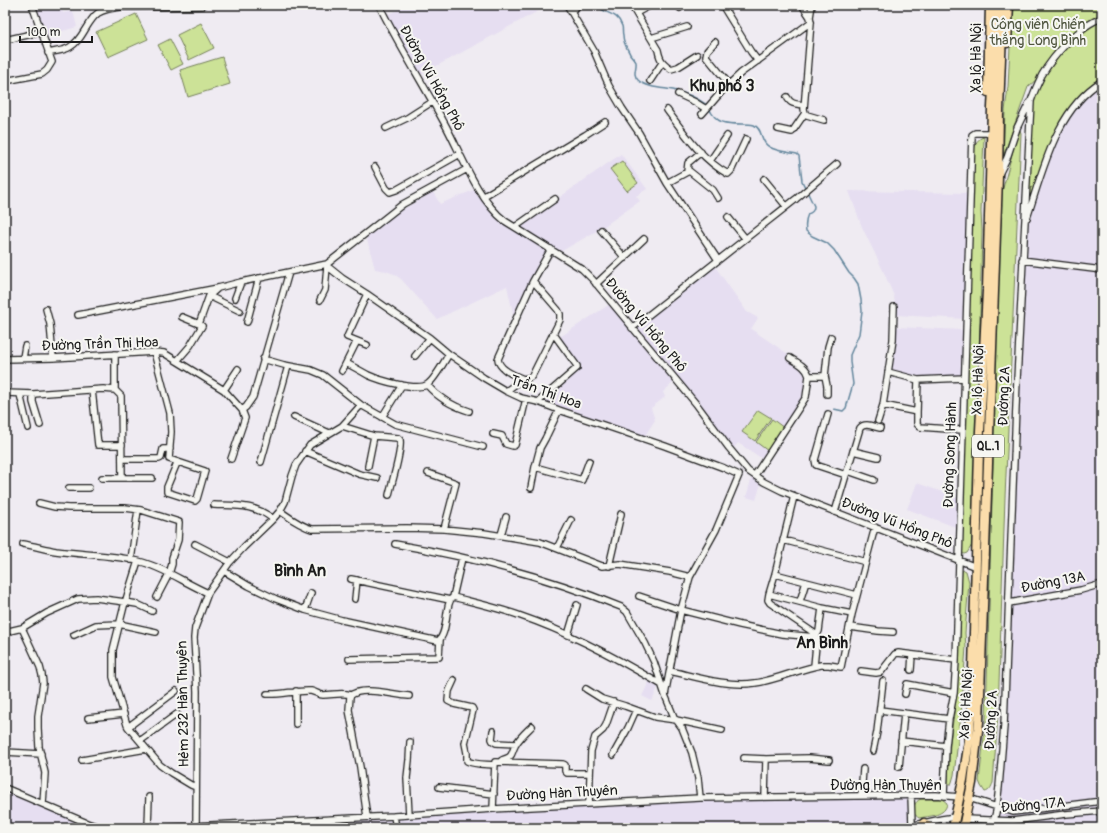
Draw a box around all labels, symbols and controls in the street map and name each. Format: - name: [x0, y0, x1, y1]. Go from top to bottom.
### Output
- park label: Công viên Chiến thắng Long Bình: [989, 16, 1086, 49]
- scale bar: [20, 18, 92, 44]
- street label: Đường Vũ Hồng Phô: [396, 22, 469, 134]
- street label: Xa lộ Hà Nội: [968, 23, 985, 93]
- text: 100 m: [26, 25, 61, 40]
- district label: Khu phố 3: [690, 75, 755, 96]
- street label: Đường Vũ Hồng Phô: [602, 274, 691, 376]
- street label: Đường Trần Thị Hoa: [41, 331, 159, 355]
- street label: Xa lộ Hà Nội: [968, 345, 988, 415]
- street label: Đường 2A: [994, 366, 1014, 426]
- street label: Trần Thị Hoa: [508, 369, 584, 413]
- street label: Đường Song Hành: [940, 402, 960, 508]
- road number: QL.1: [972, 435, 1004, 457]
- street label: Đường Vũ Hồng Phô: [839, 493, 956, 552]
- district label: Bình An: [274, 561, 326, 581]
- street label: Đường 13A: [1019, 567, 1087, 597]
- district label: An Bình: [796, 633, 849, 653]
- street label: Hẻm 232 Hàn Thuyên: [173, 640, 193, 768]
- street label: Xa lộ Hà Nội: [956, 668, 976, 739]
- street label: Đường 2A: [981, 690, 1001, 750]
- street label: Đường Hàn Thuyên: [830, 777, 942, 794]
- street label: Đường Hàn Thuyên: [506, 782, 618, 804]
- street label: Đường 17A: [1000, 794, 1066, 816]

